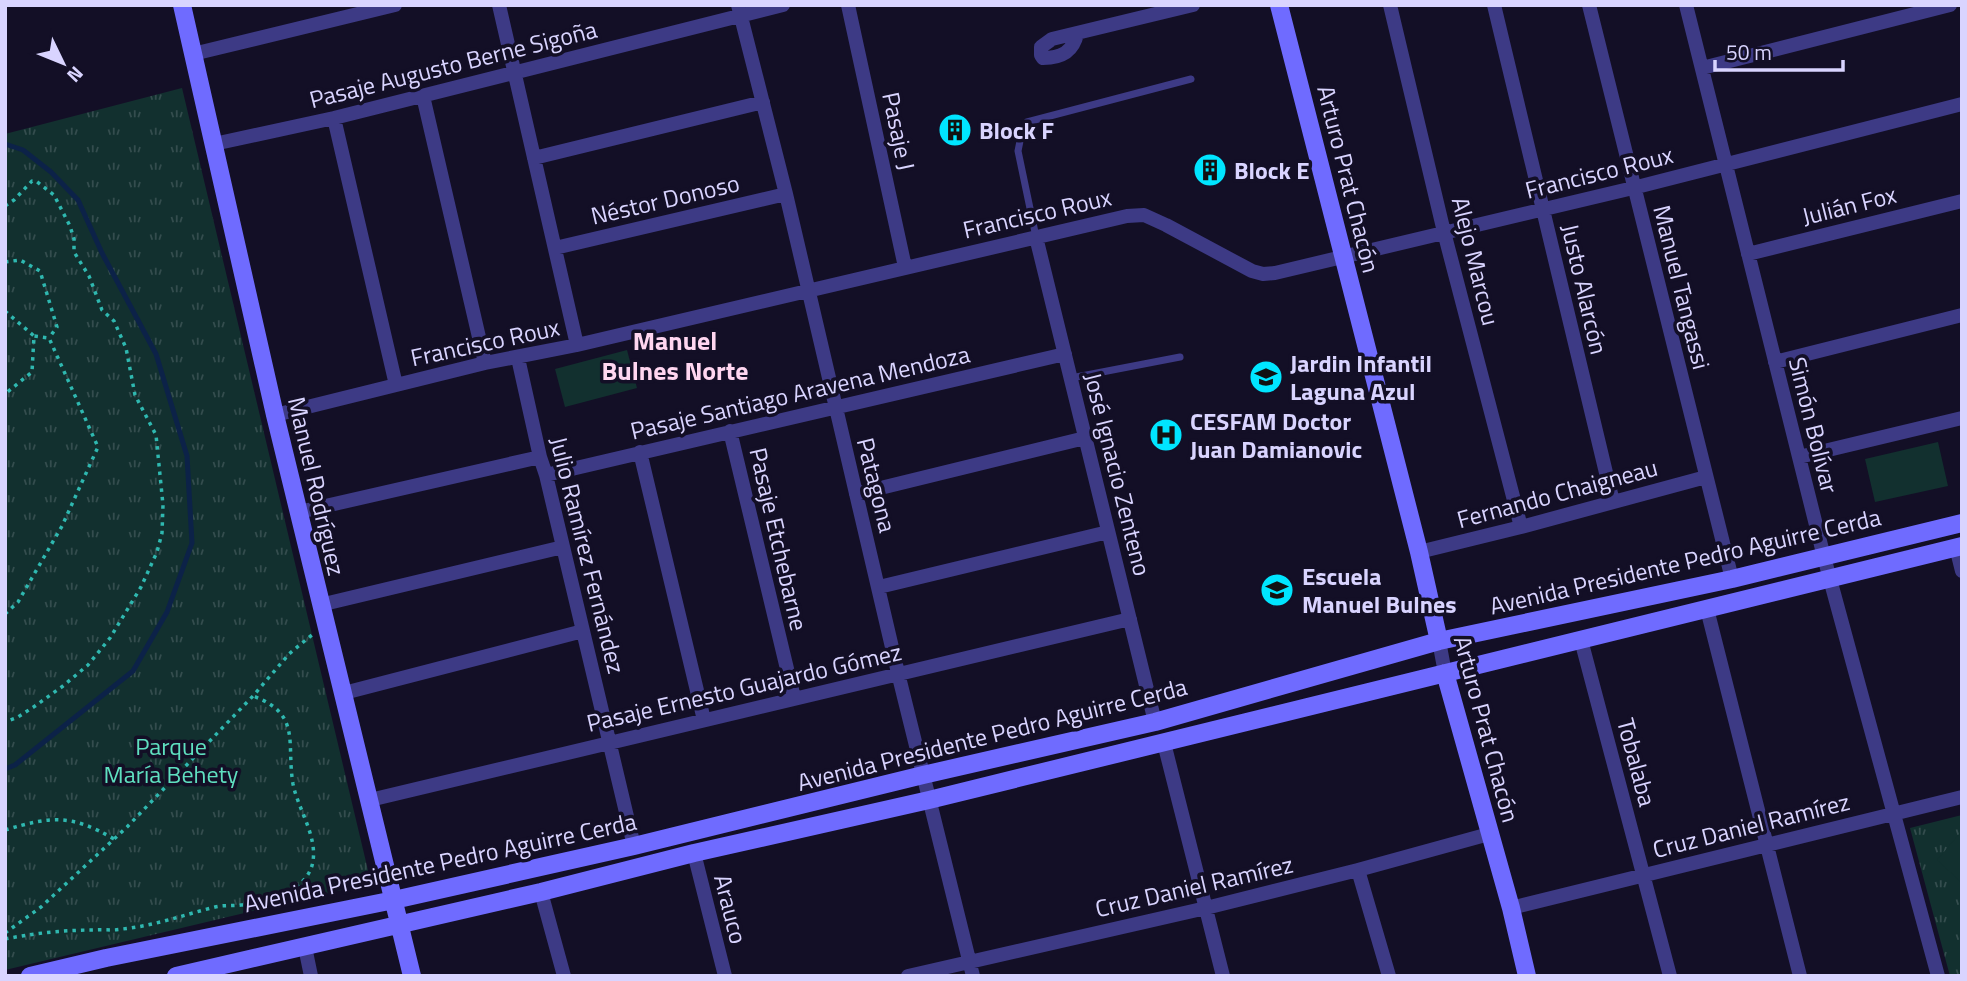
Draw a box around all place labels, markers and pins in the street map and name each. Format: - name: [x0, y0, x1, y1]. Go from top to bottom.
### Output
- building icon: Block F: [936, 111, 974, 149]
- place label: Block F: [979, 112, 1054, 148]
- building icon: Block E: [1191, 151, 1229, 189]
- place label: Block E: [1234, 152, 1310, 188]
- place label: Jardin Infantil Laguna Azul: [1290, 345, 1432, 409]
- school or university icon: Jardin Infantil Laguna Azul: [1247, 358, 1285, 396]
- place label: CESFAM Doctor Juan Damianovic: [1190, 403, 1362, 467]
- hospital icon: CESFAM Doctor Juan Damianovic: [1147, 416, 1185, 454]
- place label: Escuela Manuel Bulnes: [1302, 558, 1457, 622]
- school or university icon: Escuela Manuel Bulnes: [1258, 571, 1296, 609]

